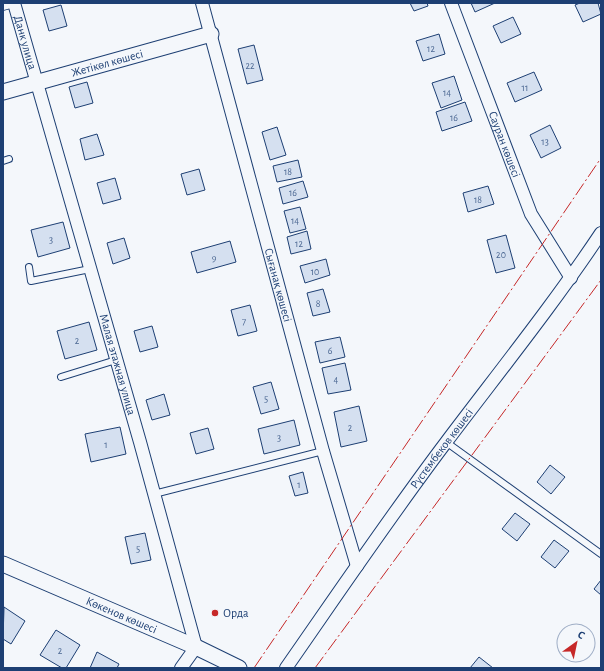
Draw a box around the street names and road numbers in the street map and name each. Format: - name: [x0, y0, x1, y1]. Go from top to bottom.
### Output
- street label: Данк улица: [12, 14, 39, 71]
- street label: Жетікөл көшесі: [70, 47, 144, 79]
- street label: Сауран көшесі: [487, 109, 523, 179]
- street label: Сығанақ көшесі: [262, 247, 294, 323]
- street label: Малая этажная улица: [98, 313, 138, 417]
- street label: Рүстембеков көшесі: [408, 406, 475, 491]
- street label: Көкенов көшесі: [84, 594, 159, 635]

